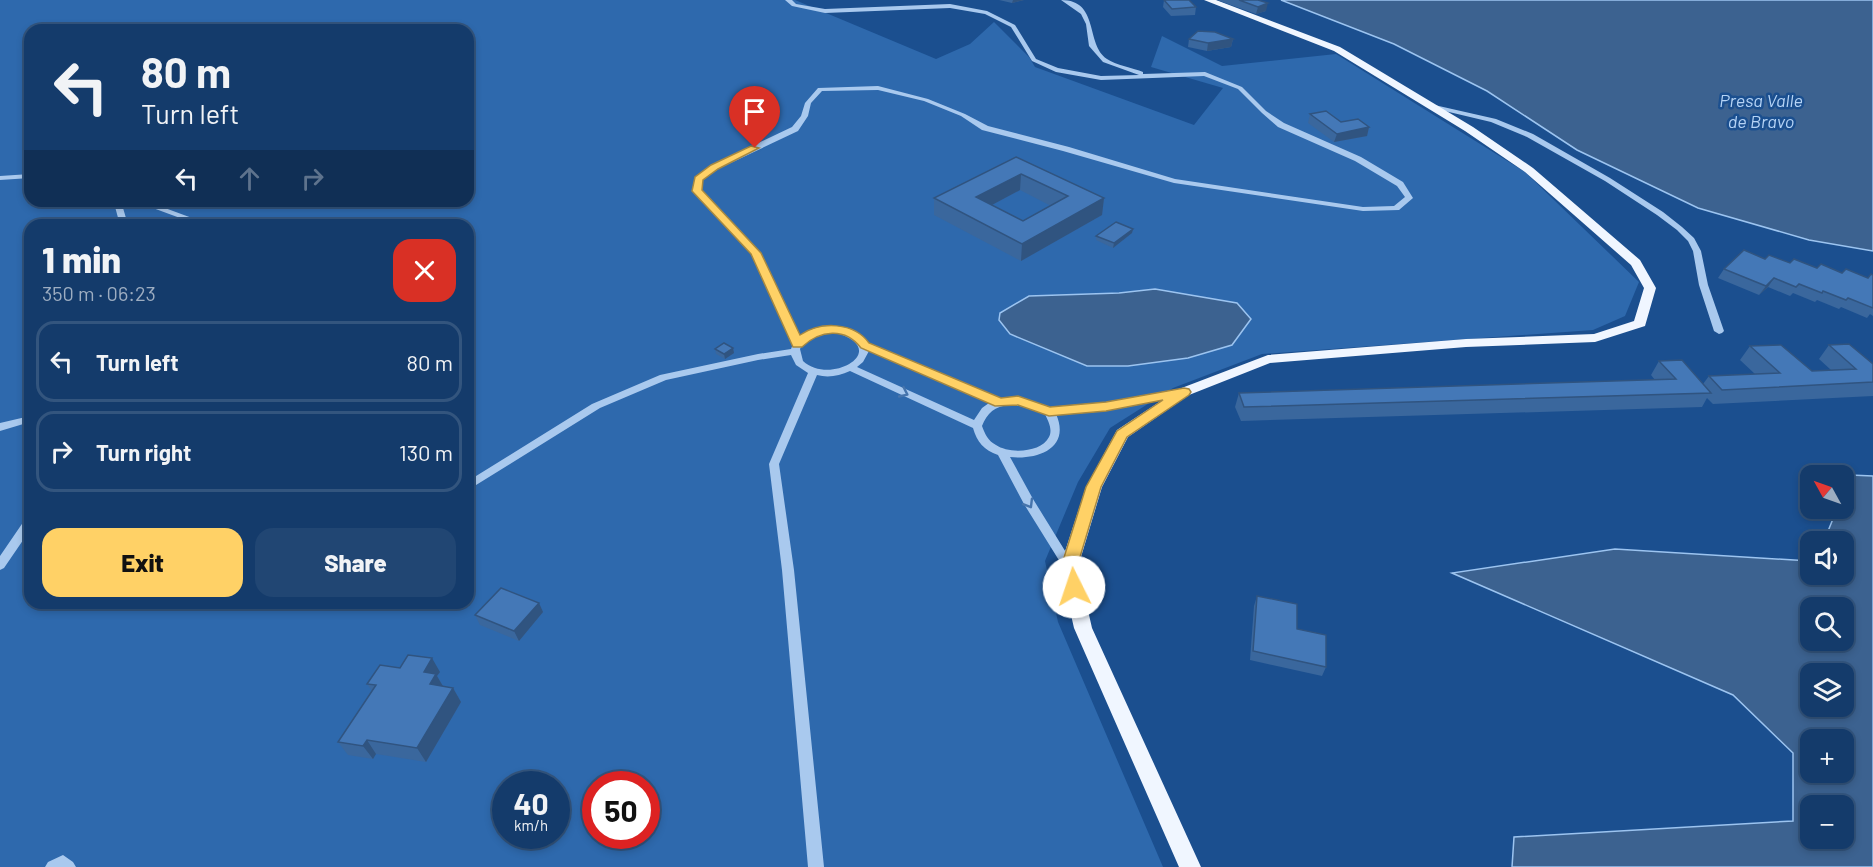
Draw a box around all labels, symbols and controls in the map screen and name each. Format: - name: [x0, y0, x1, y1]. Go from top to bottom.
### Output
- text: 80 m: [141, 46, 231, 96]
- icon: left: [42, 48, 120, 126]
- pin: [729, 86, 780, 148]
- water label: Presa Valle de Bravo: [1719, 89, 1803, 132]
- icon: arrive: [738, 95, 771, 128]
- text: Turn left: [141, 97, 239, 129]
- icon: left: [170, 162, 203, 195]
- icon: ahead: [233, 162, 266, 195]
- icon: right: [296, 162, 329, 195]
- text: 1 min: [42, 237, 121, 280]
- button: close: [393, 239, 456, 302]
- text: 350 m · 06:23: [42, 281, 156, 305]
- icon: left: [45, 345, 78, 378]
- text: Turn left: [96, 349, 179, 375]
- text: 80 m: [407, 349, 453, 375]
- one-way arrow: [898, 385, 909, 397]
- icon: right: [45, 435, 78, 468]
- text: Turn right: [96, 439, 191, 465]
- text: 130 m: [399, 439, 453, 465]
- north arrow: [1800, 465, 1854, 519]
- map controls: [1800, 465, 1854, 849]
- one-way arrow: [1022, 498, 1034, 508]
- button: Exit: [42, 528, 243, 597]
- button: Share: [255, 528, 456, 597]
- button: sound: [1800, 531, 1854, 585]
- position arrow: [1042, 555, 1106, 619]
- button: search: [1800, 597, 1854, 651]
- button: layers: [1800, 663, 1854, 717]
- button: +: [1800, 729, 1854, 783]
- speed limit sign: 50: [582, 771, 660, 849]
- text: 40: [513, 785, 549, 821]
- button: −: [1800, 795, 1854, 849]
- text: km/h: [514, 816, 548, 834]

